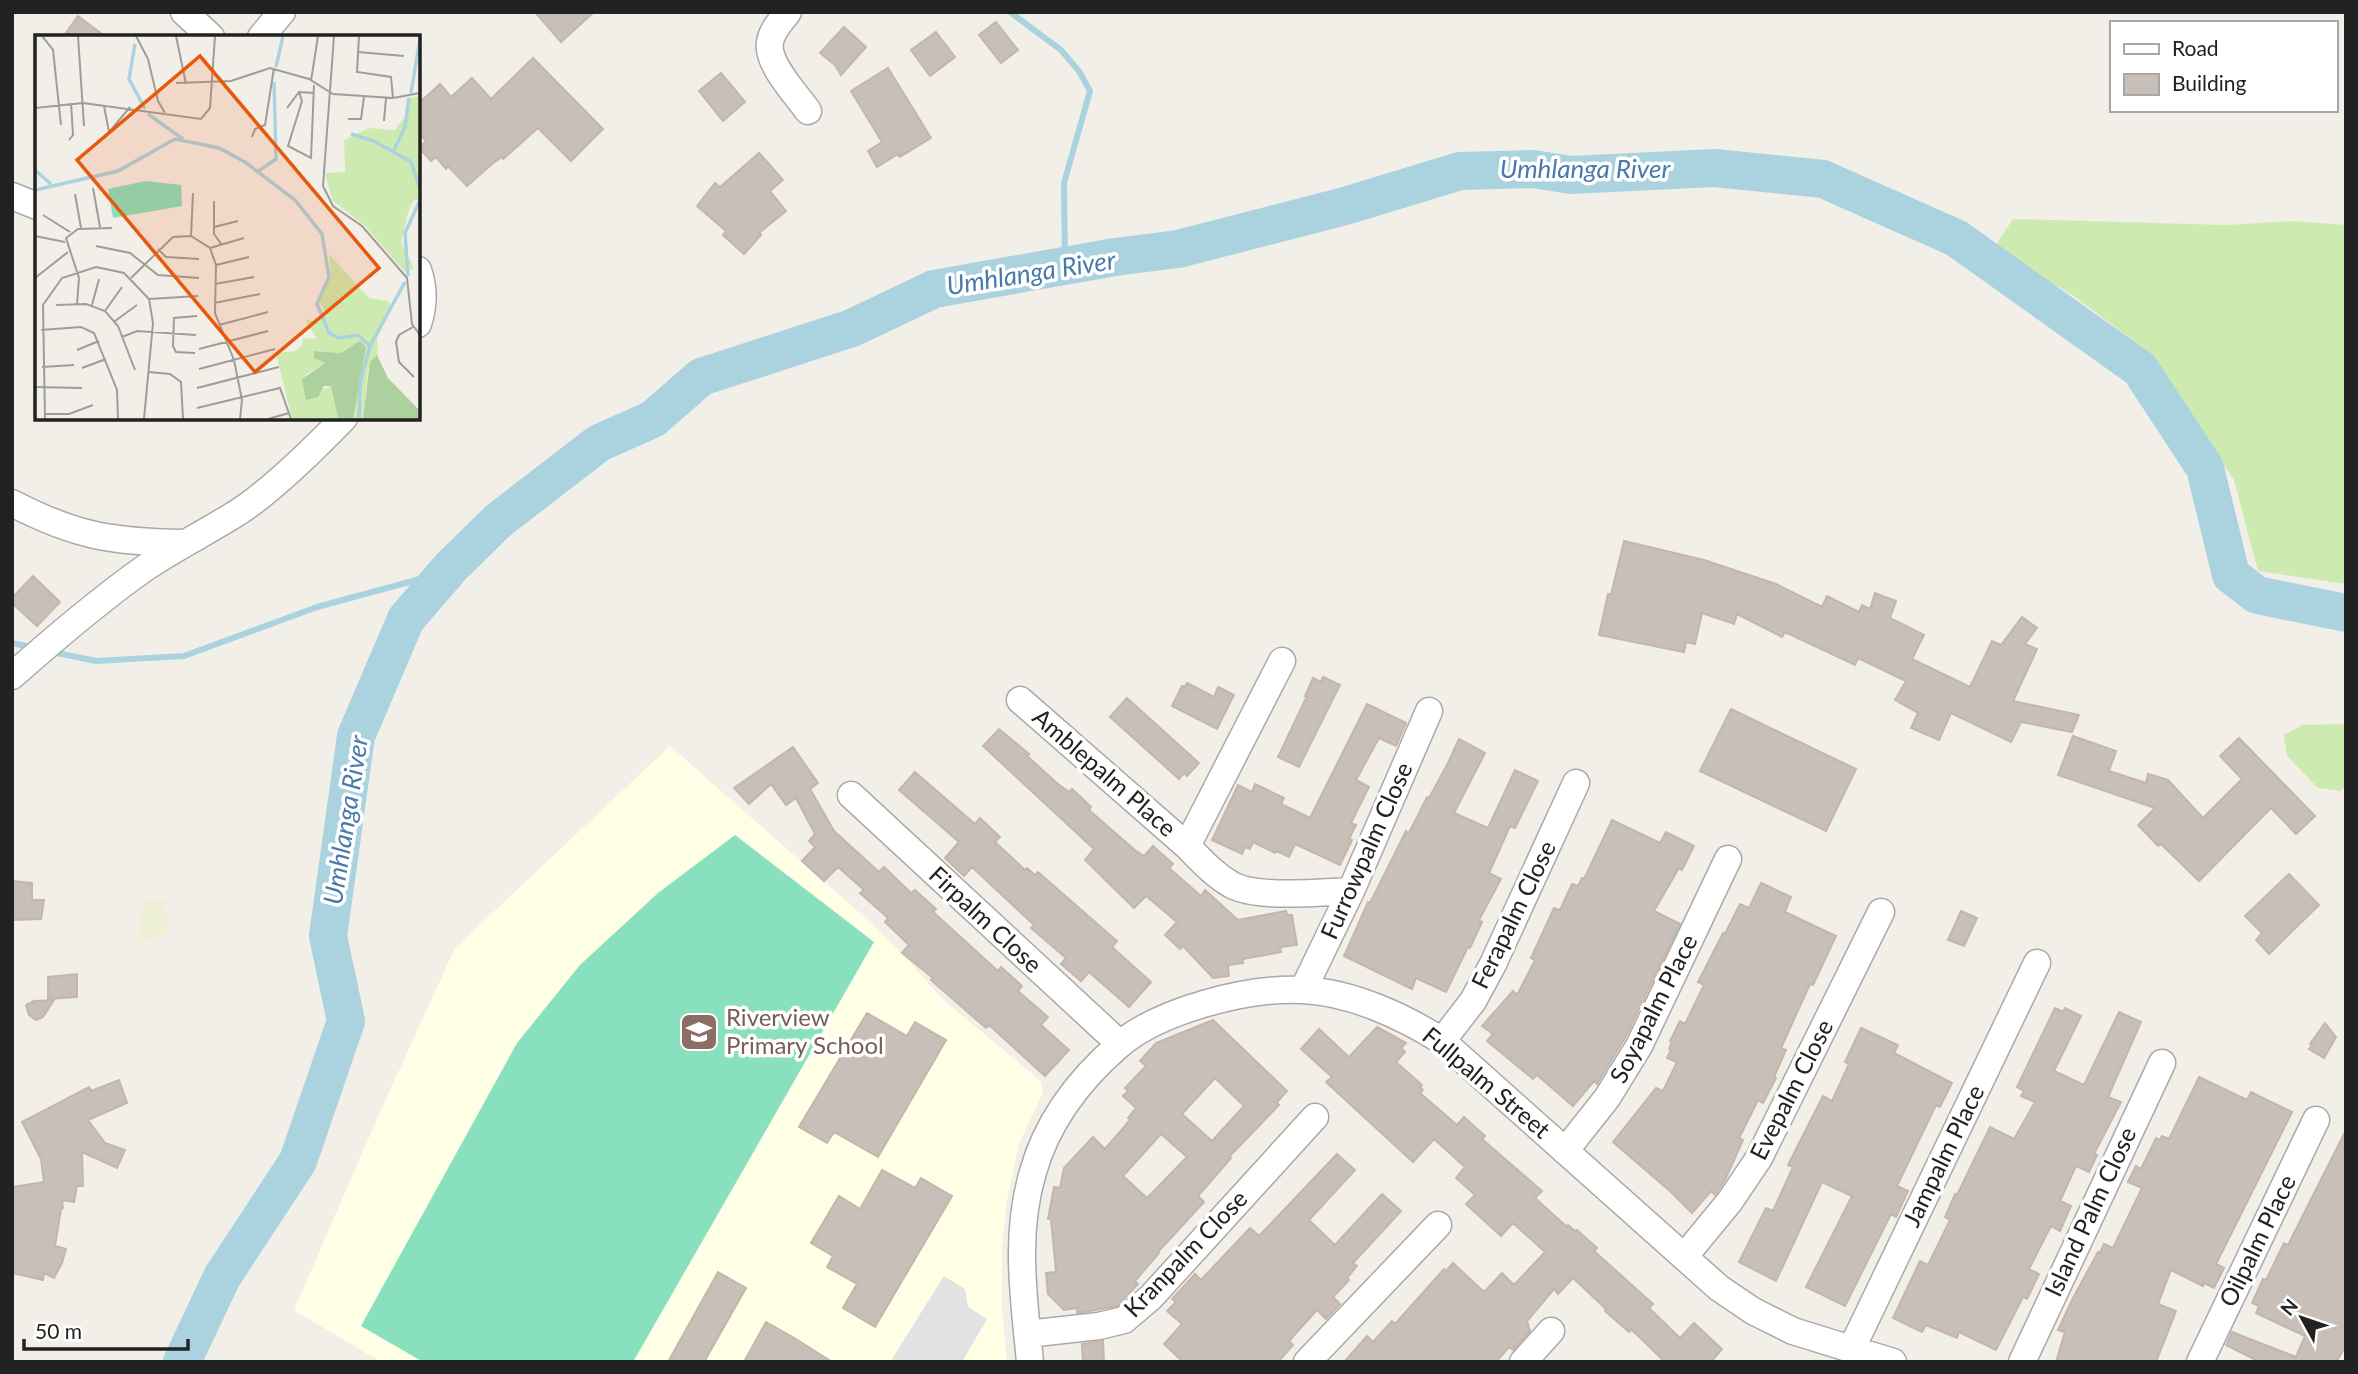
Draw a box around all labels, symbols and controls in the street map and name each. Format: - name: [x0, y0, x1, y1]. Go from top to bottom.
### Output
- legend: [2110, 21, 2337, 112]
- inset map: [35, 35, 420, 420]
- text: Road: [2172, 35, 2219, 60]
- text: Building: [2172, 70, 2247, 95]
- water label: Umhlanga River: [1500, 152, 1671, 184]
- water label: Umhlanga River: [944, 243, 1119, 301]
- street label: Amblepalm Place: [1027, 702, 1183, 842]
- water label: Umhlanga River: [316, 732, 374, 907]
- street label: Furrowpalm Close: [1314, 757, 1418, 943]
- street label: Ferapalm Close: [1464, 836, 1561, 993]
- street label: Firpalm Close: [924, 859, 1048, 978]
- street label: Soyapalm Place: [1603, 929, 1703, 1088]
- place label: Riverview Primary School: [726, 1002, 884, 1059]
- school or university icon: Riverview Primary School: [678, 1011, 720, 1053]
- street label: Evepalm Close: [1743, 1014, 1838, 1164]
- street label: Fullpalm Street: [1417, 1020, 1557, 1144]
- street label: Jampalm Place: [1896, 1080, 1989, 1231]
- street label: Island Palm Close: [2038, 1122, 2141, 1301]
- street label: Oilpalm Place: [2212, 1170, 2301, 1311]
- street label: Kranpalm Close: [1117, 1184, 1253, 1322]
- north arrow: [2267, 1283, 2337, 1353]
- text: N: [2275, 1294, 2302, 1320]
- scale bar: [24, 1308, 189, 1352]
- text: 50 m: [35, 1318, 82, 1343]

